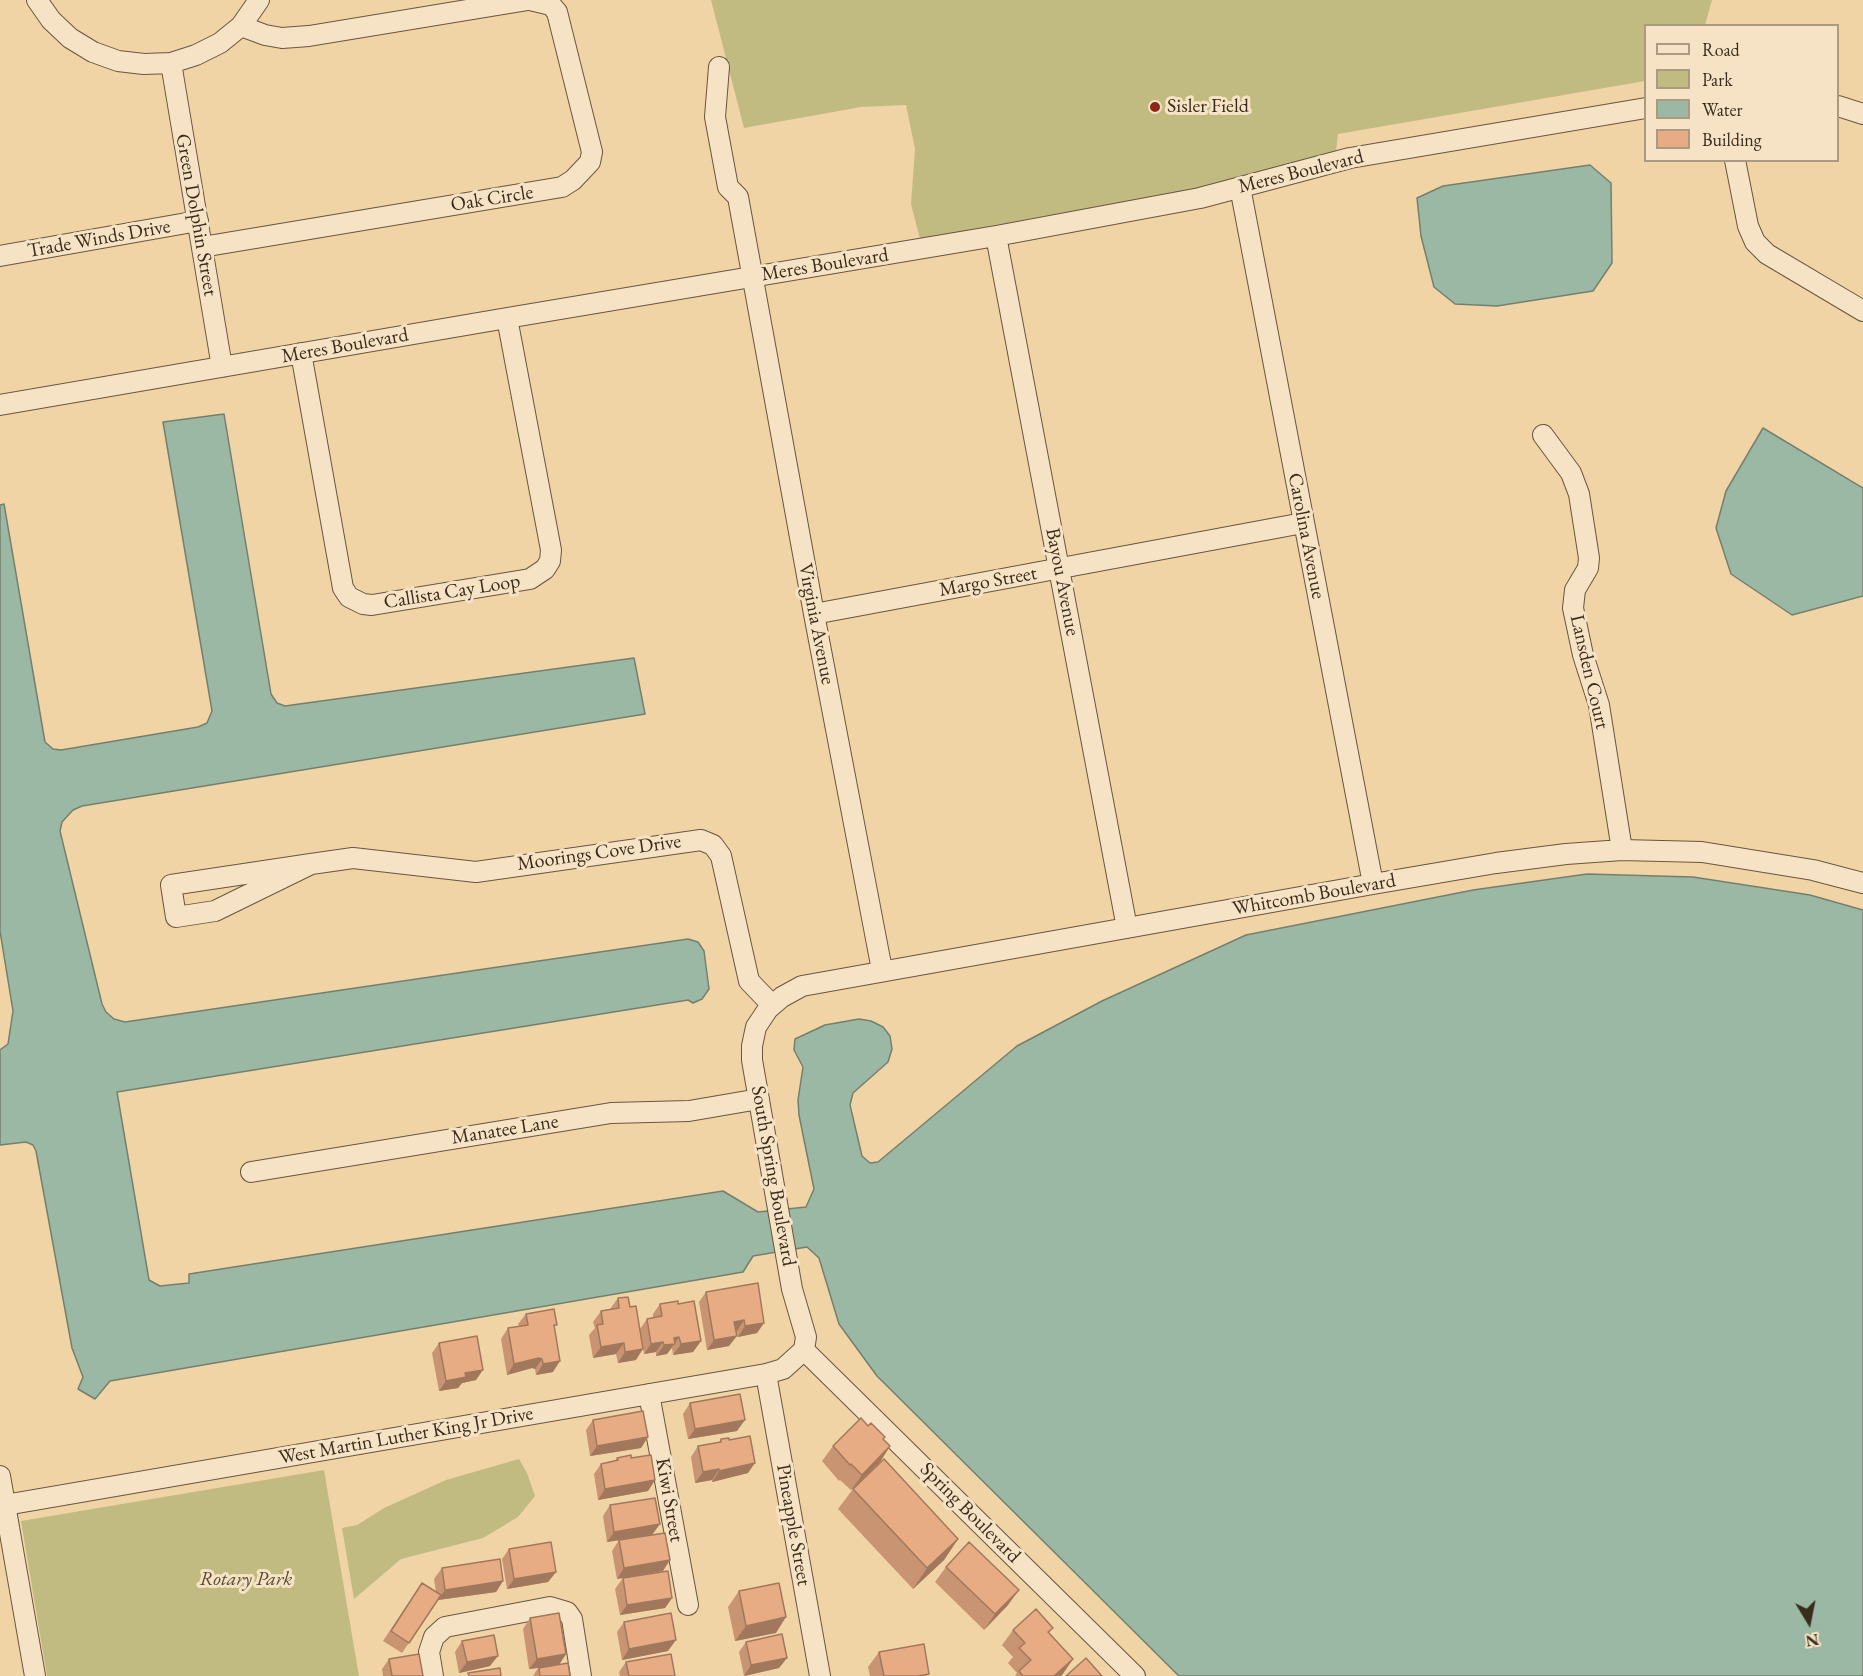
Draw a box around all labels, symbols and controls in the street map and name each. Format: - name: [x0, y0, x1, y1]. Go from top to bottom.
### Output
- legend: [1644, 24, 1839, 162]
- text: Road: [1702, 38, 1740, 61]
- text: Park: [1702, 68, 1733, 91]
- place label: Sisler Field: [1167, 95, 1249, 119]
- text: Water: [1702, 98, 1743, 121]
- marker: Sisler Field: [1148, 100, 1162, 114]
- text: Building: [1702, 128, 1762, 151]
- street label: Green Dolphin Street: [170, 132, 222, 298]
- street label: Meres Boulevard: [1236, 145, 1366, 199]
- street label: Oak Circle: [449, 181, 535, 217]
- street label: Trade Winds Drive: [26, 215, 172, 263]
- street label: Meres Boulevard: [760, 243, 890, 287]
- street label: Meres Boulevard: [280, 323, 410, 369]
- street label: Carolina Avenue: [1282, 471, 1330, 601]
- street label: Bayou Avenue: [1040, 526, 1084, 638]
- street label: Virginia Avenue: [792, 561, 840, 687]
- street label: Margo Street: [937, 562, 1039, 602]
- street label: Callista Cay Loop: [382, 569, 522, 615]
- street label: Lansden Court: [1564, 612, 1614, 732]
- street label: Moorings Cove Drive: [515, 830, 683, 876]
- street label: Whitcomb Boulevard: [1231, 869, 1397, 921]
- street label: South Spring Boulevard: [745, 1084, 801, 1268]
- street label: Manatee Lane: [450, 1110, 560, 1150]
- street label: West Martin Luther King Jr Drive: [277, 1402, 535, 1470]
- street label: Kiwi Street: [650, 1456, 688, 1544]
- street label: Spring Boulevard: [915, 1458, 1025, 1568]
- street label: Pineapple Street: [770, 1462, 816, 1588]
- park label: Rotary Park: [200, 1568, 292, 1592]
- north arrow: [1779, 1592, 1839, 1652]
- text: N: [1804, 1629, 1820, 1652]

